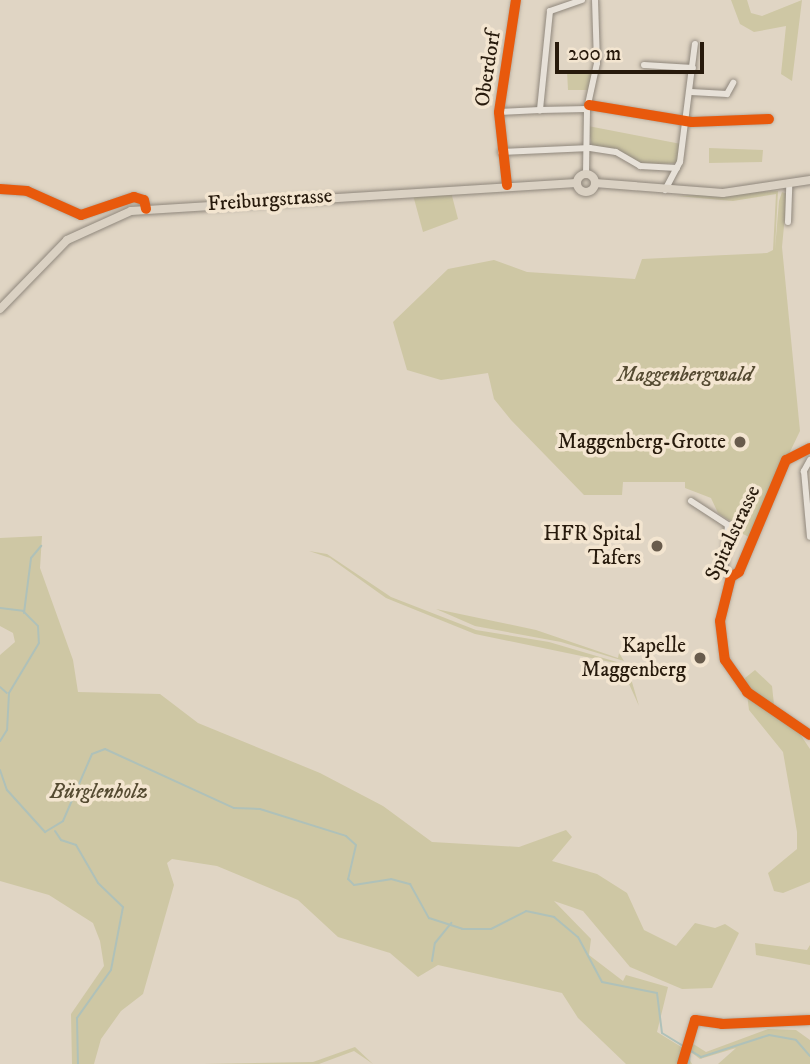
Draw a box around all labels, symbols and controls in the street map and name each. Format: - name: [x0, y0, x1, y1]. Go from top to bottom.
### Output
- scale bar: [558, 28, 707, 72]
- street label: Oberdorf: [470, 29, 506, 109]
- text: 200 m: [568, 41, 621, 67]
- street label: Freiburgstrasse: [207, 183, 333, 217]
- park label: Maggenbergwald: [617, 362, 753, 388]
- place label: Maggenberg-Grotte: [558, 429, 726, 455]
- marker: Maggenberg-Grotte: [732, 434, 748, 450]
- street label: Spitalstrasse: [700, 481, 766, 585]
- place label: HFR Spital Tafers: [543, 521, 641, 571]
- marker: HFR Spital Tafers: [647, 536, 667, 556]
- place label: Kapelle Maggenberg: [581, 633, 686, 683]
- marker: Kapelle Maggenberg: [692, 650, 708, 666]
- park label: Bürglenholz: [50, 779, 148, 805]

